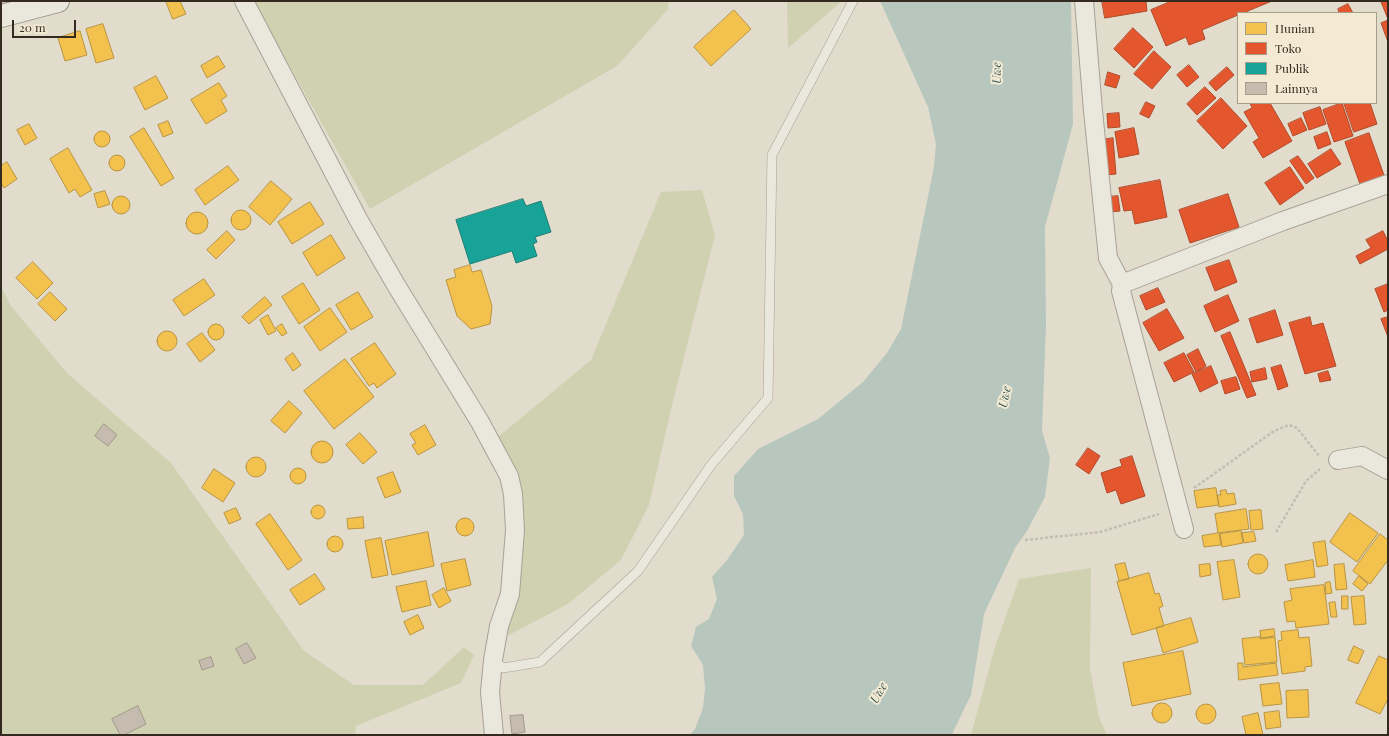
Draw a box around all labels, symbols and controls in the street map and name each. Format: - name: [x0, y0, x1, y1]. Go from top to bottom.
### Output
- scale bar: [14, 12, 78, 38]
- legend: [1237, 12, 1377, 104]
- text: 20 m: [19, 19, 46, 35]
- text: Hunian: [1275, 20, 1315, 36]
- text: Toko: [1275, 40, 1301, 56]
- text: Publik: [1275, 60, 1309, 76]
- water label: Uwe: [990, 62, 1004, 84]
- text: Lainnya: [1275, 80, 1318, 96]
- water label: Uwe: [996, 385, 1014, 409]
- water label: Uwe: [867, 680, 891, 706]

